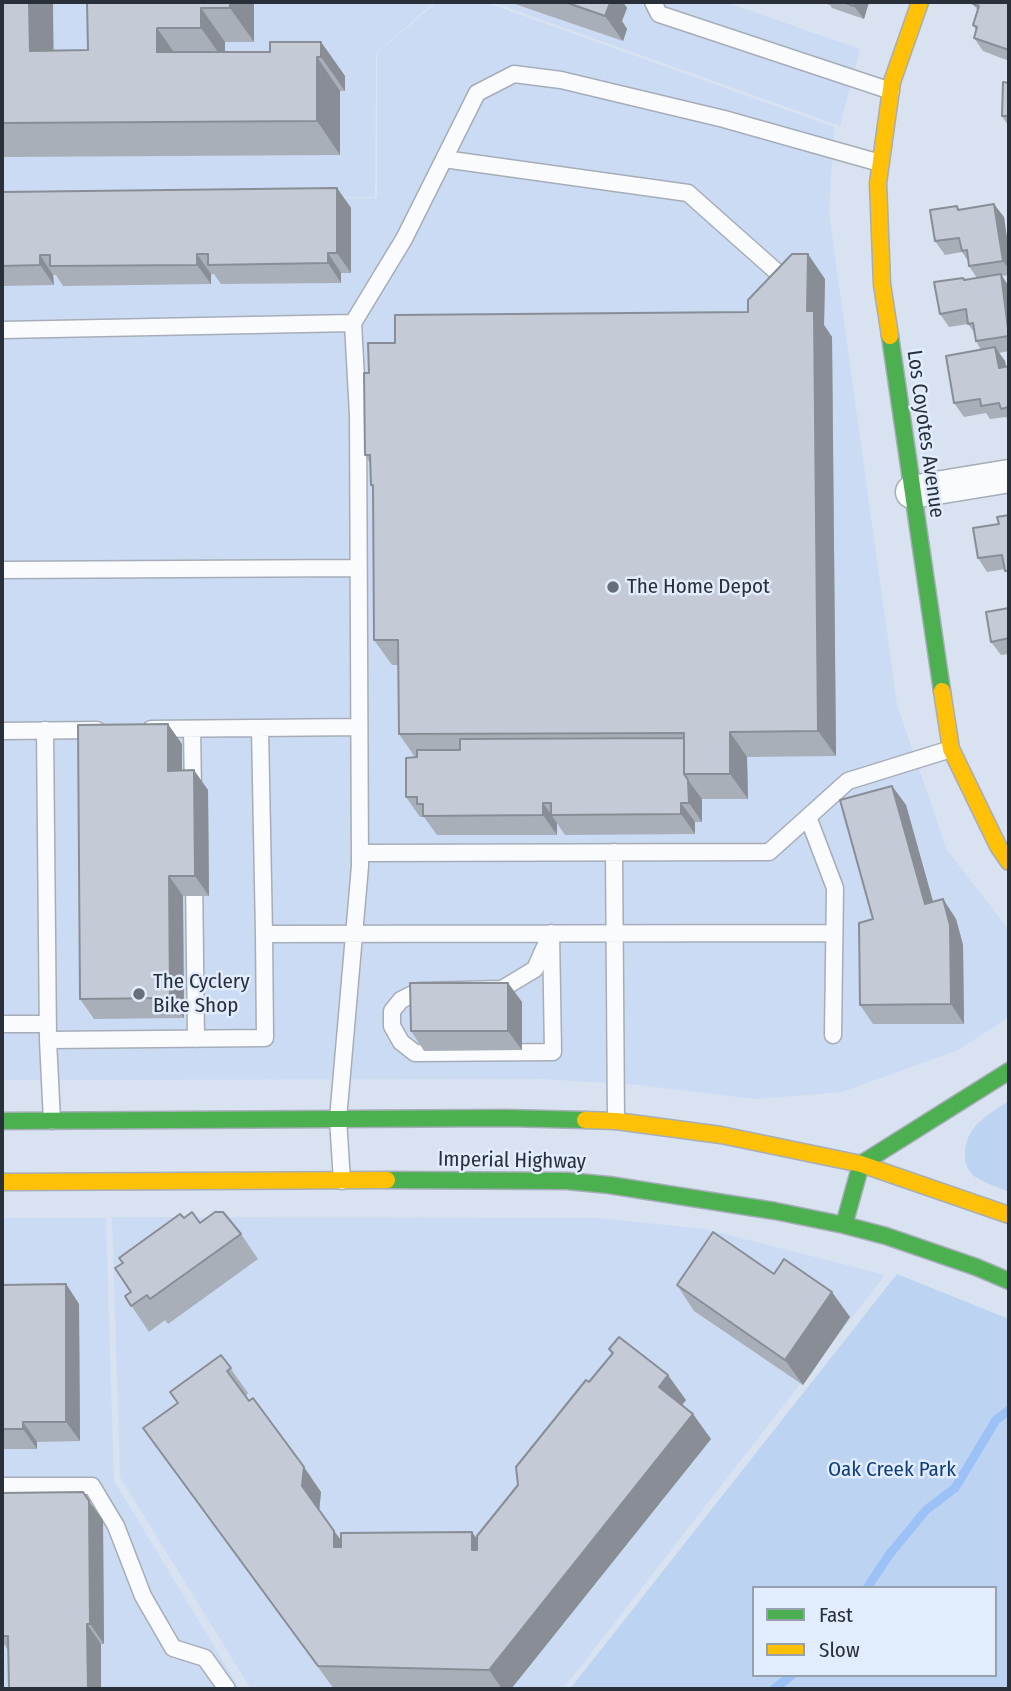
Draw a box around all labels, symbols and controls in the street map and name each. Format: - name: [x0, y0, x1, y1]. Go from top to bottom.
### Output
- street label: Los Coyotes Avenue: [901, 348, 949, 520]
- place label: The Home Depot: [627, 574, 770, 600]
- marker: The Home Depot: [605, 579, 621, 595]
- place label: The Cyclery Bike Shop: [153, 969, 249, 1019]
- marker: The Cyclery Bike Shop: [131, 986, 147, 1002]
- street label: Imperial Highway: [438, 1147, 586, 1175]
- park label: Oak Creek Park: [828, 1457, 956, 1483]
- legend: [752, 1586, 997, 1677]
- text: Fast: [819, 1602, 853, 1628]
- text: Slow: [819, 1637, 860, 1663]

